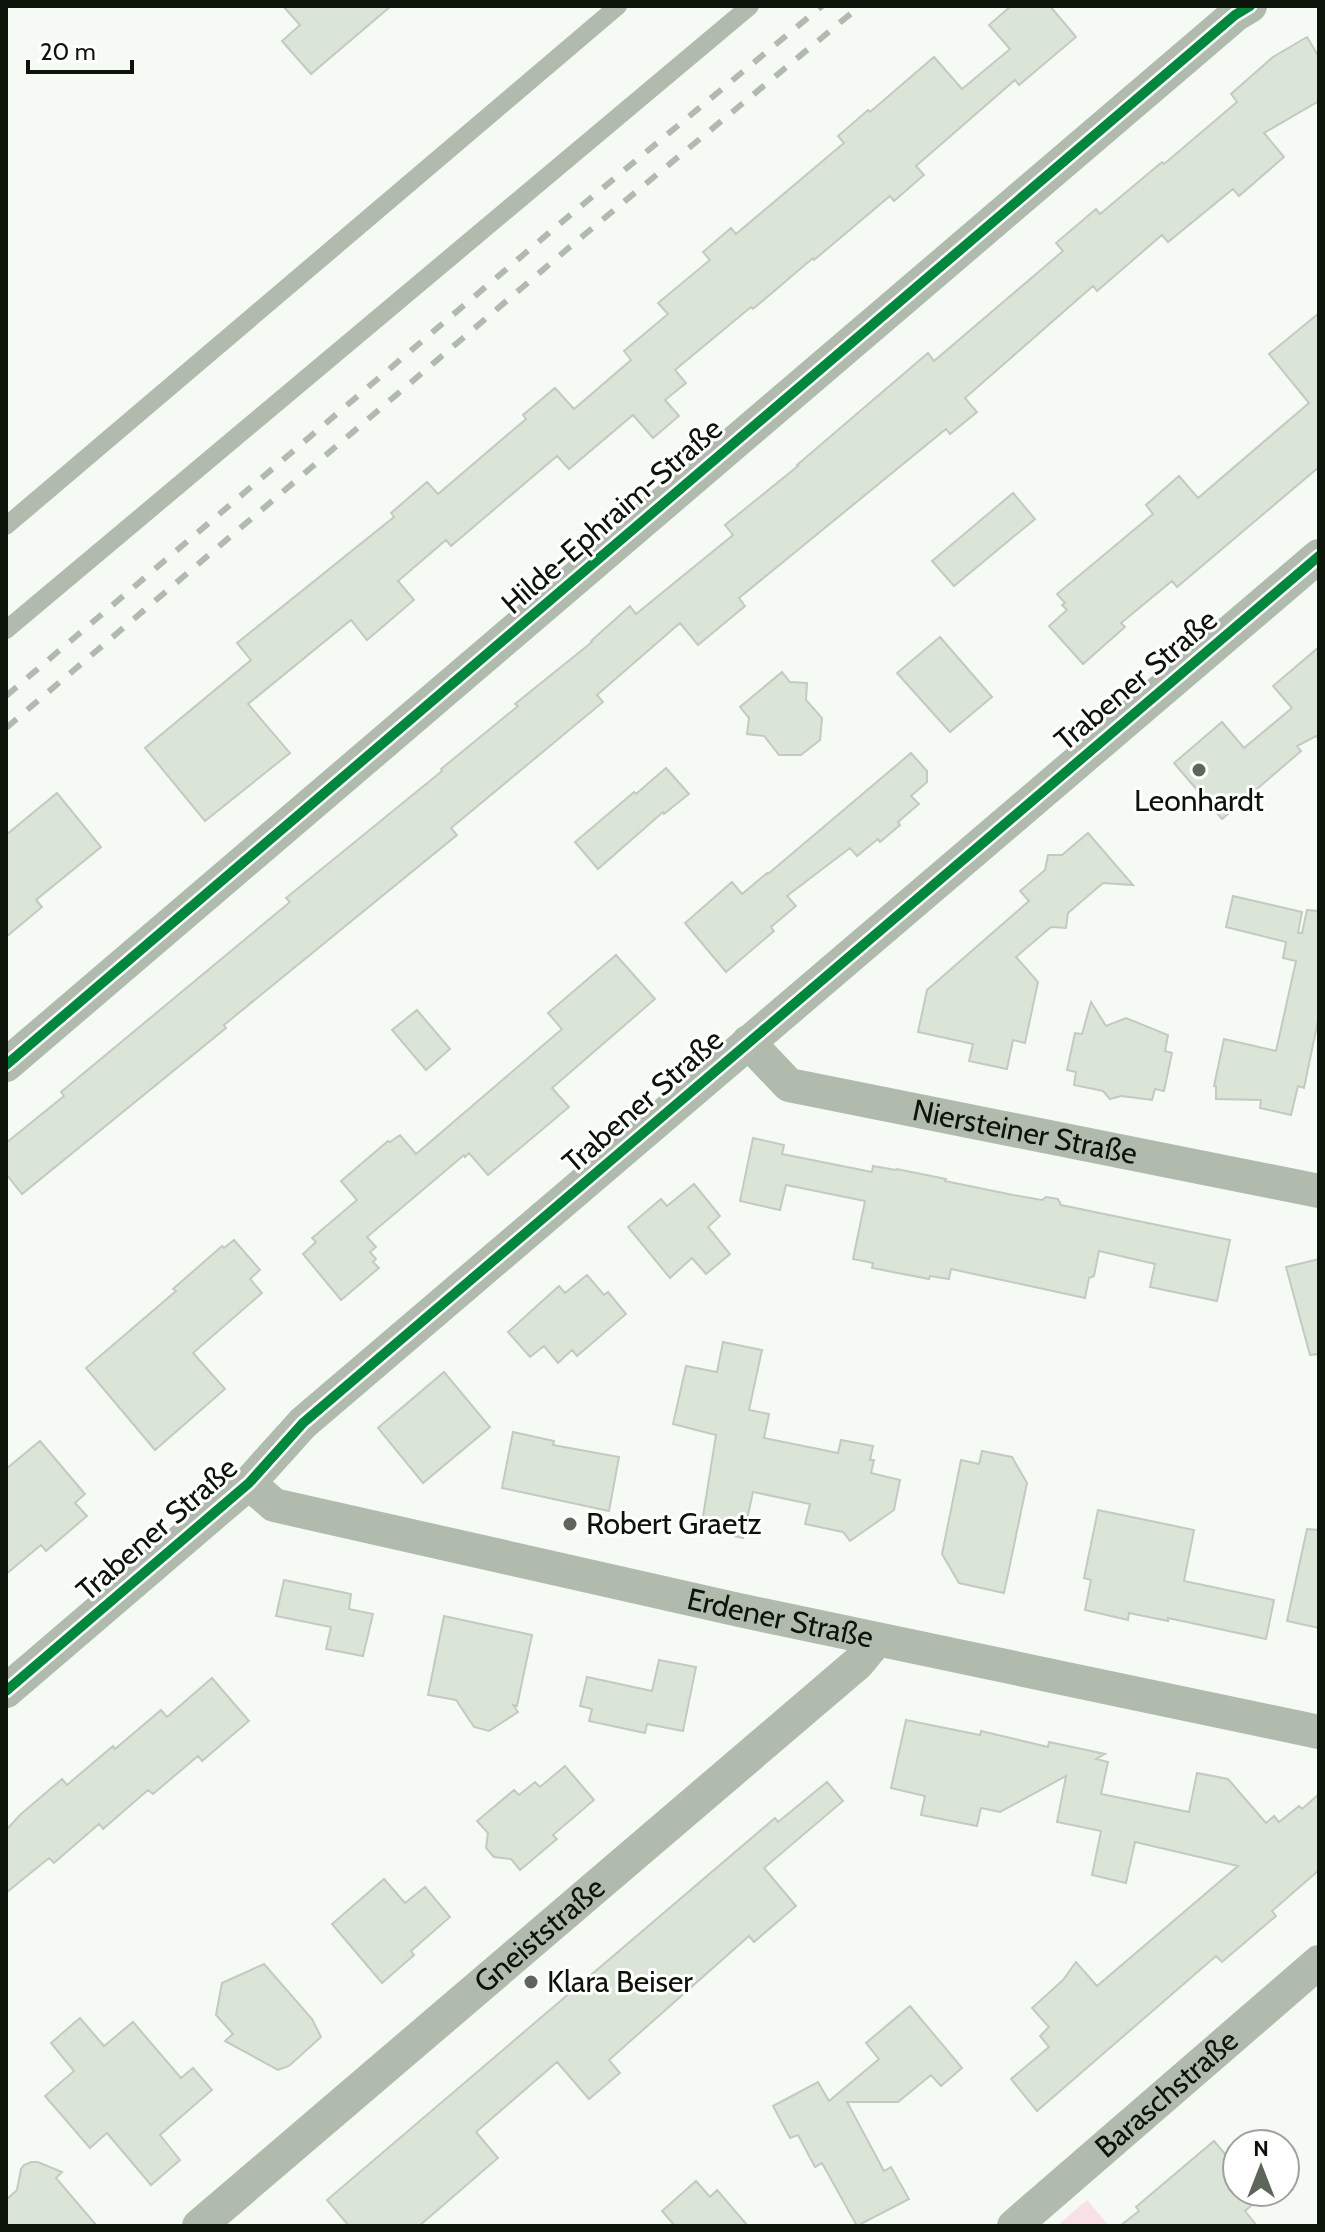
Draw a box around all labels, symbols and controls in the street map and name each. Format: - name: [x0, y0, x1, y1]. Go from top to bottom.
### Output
- scale bar: [28, 24, 132, 74]
- text: 20 m: [40, 37, 96, 66]
- street label: Hilde-Ephraim-Straße: [494, 410, 730, 622]
- street label: Trabener Straße: [1047, 601, 1224, 758]
- marker: Leonhardt: [1190, 761, 1208, 779]
- place label: Leonhardt: [1134, 782, 1264, 819]
- street label: Trabener Straße: [555, 1021, 731, 1180]
- street label: Niersteiner Straße: [910, 1091, 1140, 1172]
- street label: Trabener Straße: [69, 1449, 245, 1608]
- place label: Robert Graetz: [586, 1505, 762, 1542]
- marker: Robert Graetz: [561, 1515, 579, 1533]
- street label: Erdener Straße: [684, 1580, 877, 1656]
- street label: Gneiststraße: [467, 1869, 612, 2001]
- place label: Klara Beiser: [547, 1963, 693, 2000]
- marker: Klara Beiser: [522, 1973, 540, 1991]
- street label: Baraschstraße: [1087, 2021, 1245, 2165]
- north arrow: [1221, 2128, 1301, 2208]
- text: N: [1253, 2135, 1269, 2162]

